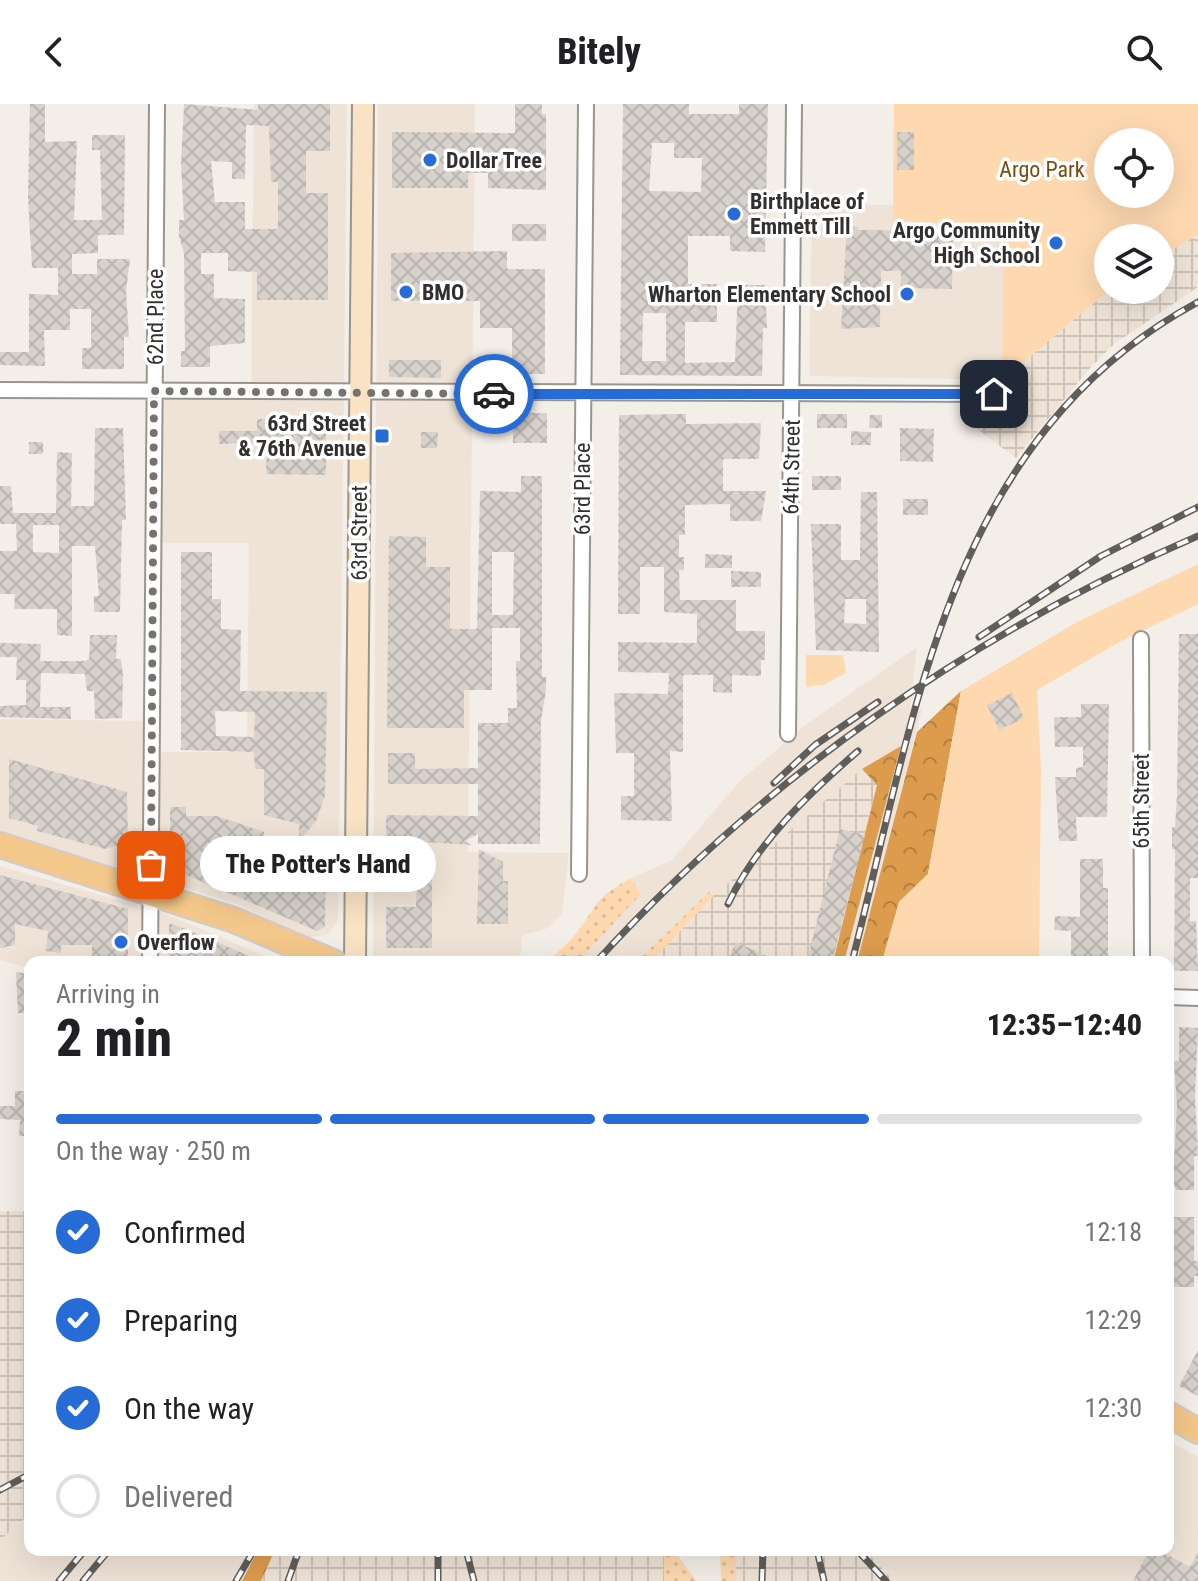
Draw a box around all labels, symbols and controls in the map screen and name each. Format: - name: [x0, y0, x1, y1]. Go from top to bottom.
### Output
- icon: back: [32, 30, 76, 74]
- icon: search: [1122, 30, 1166, 74]
- text: Bitely: [557, 31, 641, 73]
- map controls: [1094, 128, 1174, 304]
- button: locate: [1094, 128, 1174, 208]
- place label: Dollar Tree: [446, 148, 542, 173]
- marker: Dollar Tree: [421, 151, 439, 169]
- park label: Argo Park: [999, 157, 1085, 182]
- place label: Birthplace of Emmett Till: [750, 189, 864, 239]
- marker: Birthplace of Emmett Till: [725, 205, 743, 223]
- place label: Argo Community High School: [893, 218, 1040, 268]
- button: layers: [1094, 224, 1174, 304]
- marker: Argo Community High School: [1047, 234, 1065, 252]
- street label: 62nd Place: [143, 269, 168, 365]
- place label: BMO: [422, 280, 464, 305]
- place label: Wharton Elementary School: [648, 282, 891, 307]
- marker: BMO: [397, 283, 415, 301]
- marker: Wharton Elementary School: [898, 285, 916, 303]
- courier: [454, 354, 534, 434]
- pin: [960, 360, 1028, 428]
- icon: car: [472, 372, 516, 416]
- icon: home: [972, 372, 1016, 416]
- place label: 63rd Street & 76th Avenue: [238, 411, 366, 461]
- street label: 64th Street: [778, 419, 805, 515]
- marker: 63rd Street & 76th Avenue: [373, 427, 391, 445]
- street label: 63rd Place: [570, 443, 595, 535]
- street label: 63rd Street: [347, 485, 372, 581]
- street label: 65th Street: [1129, 753, 1154, 849]
- pin: [117, 831, 185, 899]
- callout: The Potter's Hand: [199, 837, 435, 893]
- icon: bag: [129, 843, 173, 887]
- text: The Potter's Hand: [225, 849, 411, 879]
- place label: Overflow: [137, 930, 215, 955]
- marker: Overflow: [112, 933, 130, 951]
- text: Arriving in: [56, 979, 160, 1009]
- text: 12:35–12:40: [987, 1007, 1142, 1042]
- text: 2 min: [56, 1008, 172, 1069]
- text: On the way · 250 m: [56, 1136, 251, 1166]
- icon: check: [56, 1210, 100, 1254]
- text: Confirmed: [124, 1215, 246, 1250]
- text: 12:18: [1085, 1217, 1142, 1247]
- icon: check: [56, 1298, 100, 1342]
- text: Preparing: [124, 1303, 238, 1338]
- text: 12:29: [1085, 1305, 1142, 1335]
- icon: check: [56, 1386, 100, 1430]
- text: On the way: [124, 1391, 254, 1426]
- text: 12:30: [1085, 1393, 1142, 1423]
- text: Delivered: [124, 1479, 233, 1514]

